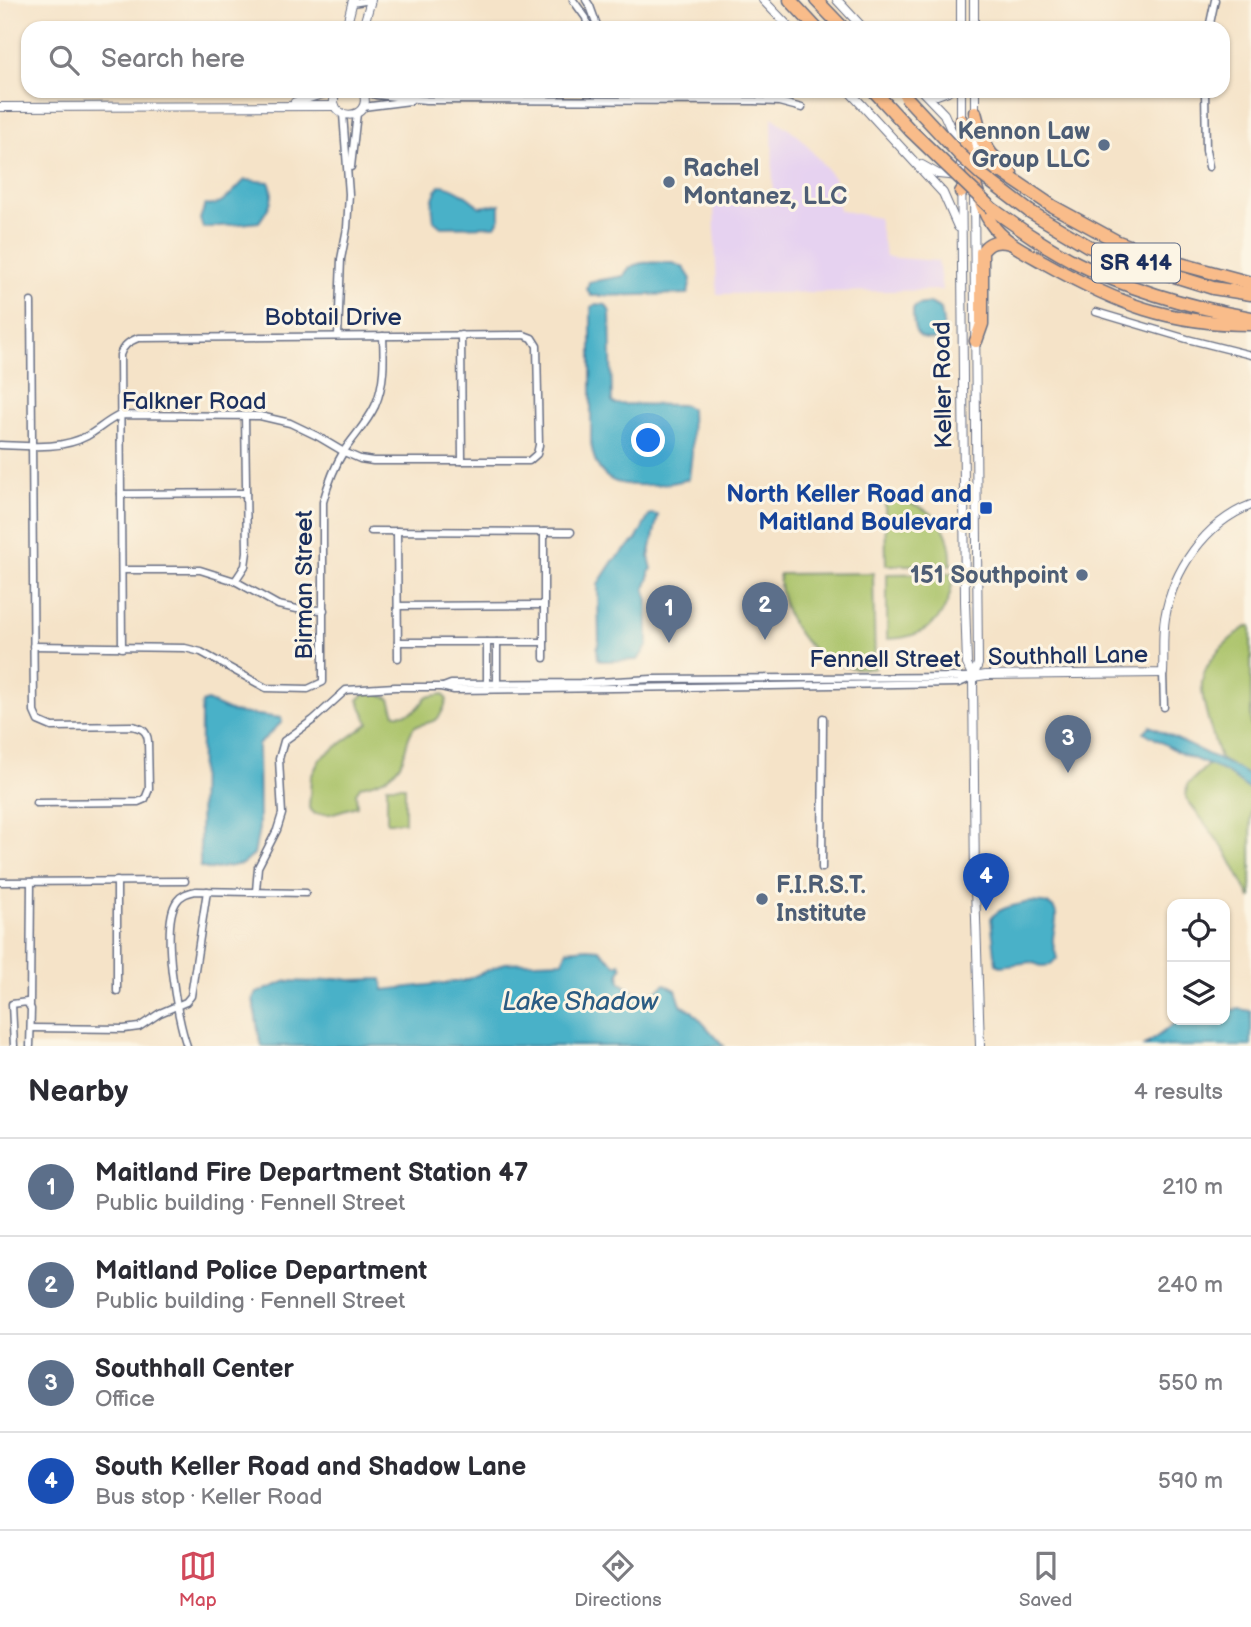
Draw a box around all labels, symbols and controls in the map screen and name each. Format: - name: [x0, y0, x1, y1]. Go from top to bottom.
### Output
- search box: [21, 21, 1230, 98]
- icon: search: [45, 41, 83, 79]
- text: Search here: [101, 44, 245, 75]
- place label: Kennon Law Group LLC: [958, 117, 1090, 174]
- marker: Kennon Law Group LLC: [1096, 137, 1112, 153]
- place label: Rachel Montanez, LLC: [683, 154, 847, 211]
- marker: Rachel Montanez, LLC: [661, 174, 677, 190]
- road number: SR 414: [1092, 244, 1180, 282]
- street label: Bobtail Drive: [264, 303, 402, 332]
- street label: Keller Road: [927, 321, 959, 449]
- street label: Falkner Road: [121, 387, 267, 416]
- your location: [631, 423, 665, 457]
- place label: North Keller Road and Maitland Boulevard: [726, 480, 972, 537]
- marker: North Keller Road and Maitland Boulevard: [978, 500, 994, 516]
- street label: Birman Street: [290, 510, 319, 660]
- place label: 151 Southpoint: [910, 561, 1068, 590]
- marker: 151 Southpoint: [1074, 567, 1090, 583]
- pin: 2: [742, 582, 788, 640]
- pin: 1: [646, 585, 692, 643]
- street label: Southhall Lane: [988, 640, 1148, 672]
- street label: Fennell Street: [809, 645, 961, 674]
- pin: 3: [1045, 715, 1091, 773]
- pin: 4: [963, 853, 1009, 911]
- place label: F.I.R.S.T. Institute: [776, 871, 866, 928]
- marker: F.I.R.S.T. Institute: [754, 891, 770, 907]
- map controls: [1167, 899, 1230, 1025]
- button: locate: [1167, 899, 1230, 962]
- button: layers: [1167, 962, 1230, 1025]
- water label: Lake Shadow: [502, 987, 659, 1018]
- text: Nearby: [28, 1074, 128, 1110]
- text: 4 results: [1134, 1078, 1223, 1106]
- text: Maitland Fire Department Station 47: [95, 1158, 528, 1189]
- text: 1: [46, 1173, 56, 1201]
- text: 210 m: [1162, 1173, 1223, 1201]
- text: Public building · Fennell Street: [95, 1189, 405, 1217]
- text: Maitland Police Department: [95, 1256, 427, 1287]
- text: 2: [44, 1271, 58, 1299]
- text: 240 m: [1157, 1271, 1223, 1299]
- text: Public building · Fennell Street: [95, 1287, 405, 1315]
- text: Southhall Center: [95, 1354, 294, 1385]
- text: 3: [44, 1369, 58, 1397]
- text: 550 m: [1158, 1369, 1223, 1397]
- text: Office: [95, 1385, 155, 1413]
- text: South Keller Road and Shadow Lane: [95, 1452, 526, 1483]
- text: 4: [44, 1467, 58, 1495]
- text: 590 m: [1158, 1467, 1223, 1495]
- text: Bus stop · Keller Road: [95, 1483, 322, 1511]
- tab: Map: [179, 1547, 217, 1612]
- tab: Directions: [574, 1547, 662, 1612]
- tab: Saved: [1019, 1547, 1072, 1612]

